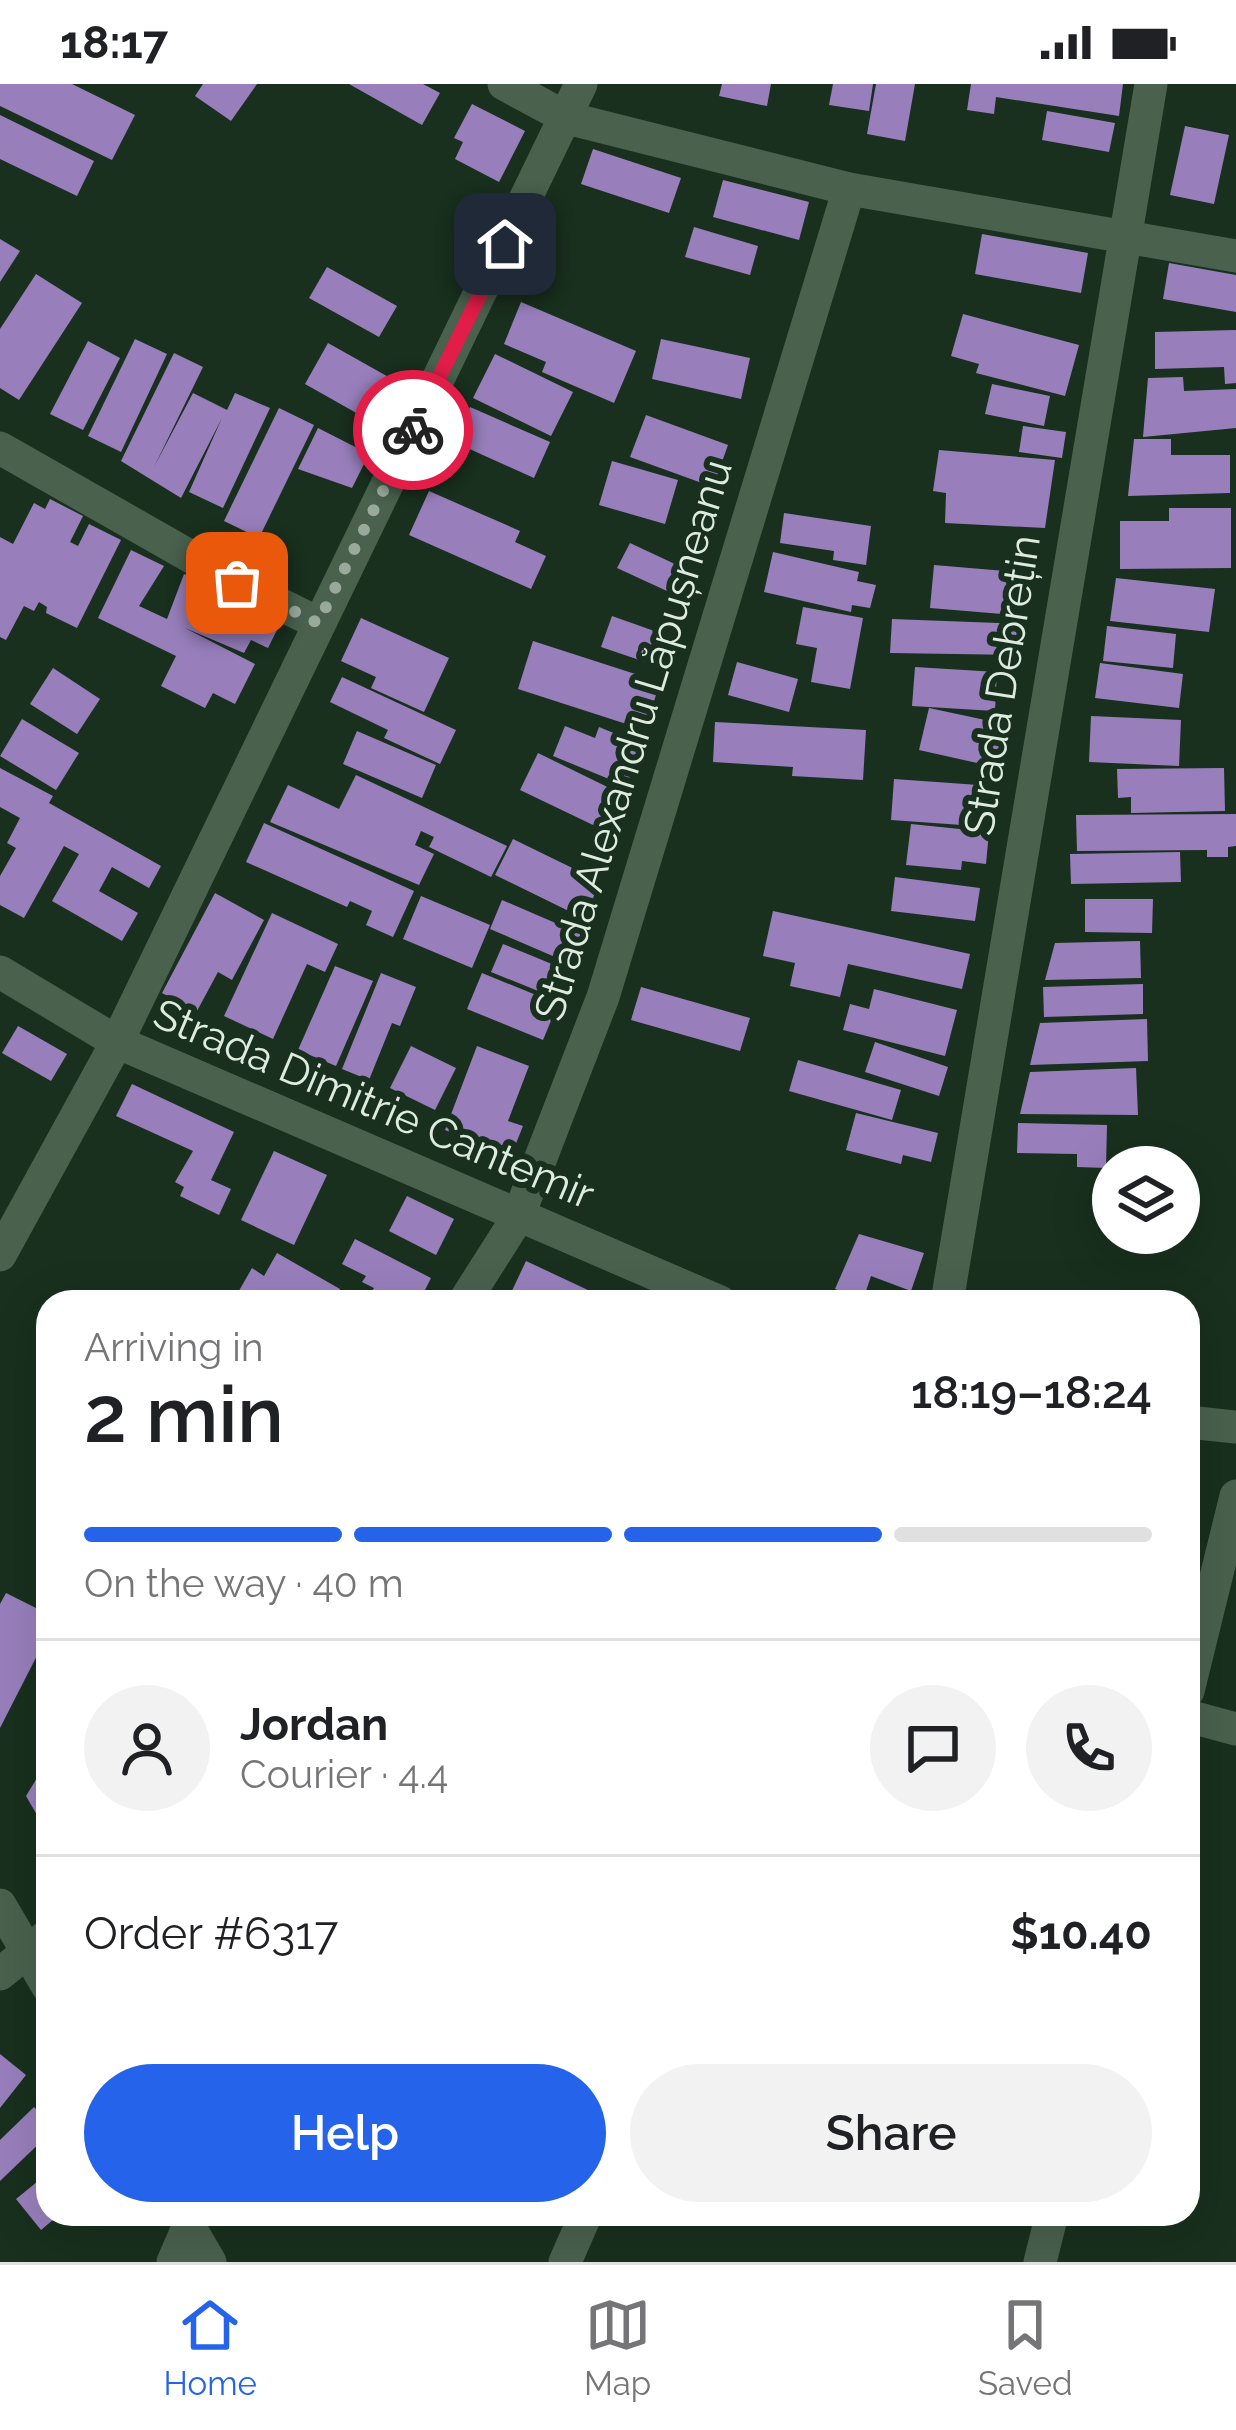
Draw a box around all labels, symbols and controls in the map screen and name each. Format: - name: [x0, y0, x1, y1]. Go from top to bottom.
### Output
- text: 18:17: [60, 16, 168, 69]
- pin: [454, 193, 556, 295]
- icon: home: [472, 211, 538, 277]
- courier: [353, 370, 473, 490]
- icon: bike: [380, 397, 446, 463]
- street label: Strada Alexandru Lăpușneanu: [524, 454, 742, 1026]
- street label: Strada Debrețin: [954, 531, 1050, 839]
- pin: [186, 532, 288, 634]
- icon: bag: [204, 550, 270, 616]
- street label: Strada Dimitrie Cantemir: [146, 989, 602, 1219]
- map controls: [1092, 1146, 1200, 1254]
- button: layers: [1092, 1146, 1200, 1254]
- text: Arriving in: [84, 1324, 264, 1370]
- text: 18:19–18:24: [911, 1366, 1152, 1419]
- text: 2 min: [84, 1369, 284, 1460]
- text: On the way · 40 m: [84, 1560, 404, 1606]
- button: person: [84, 1685, 210, 1811]
- button: chat: [870, 1685, 996, 1811]
- button: phone: [1026, 1685, 1152, 1811]
- text: Jordan: [240, 1698, 388, 1751]
- text: Courier · 4.4: [240, 1751, 448, 1797]
- text: Order #6317: [84, 1907, 338, 1960]
- text: $10.40: [1010, 1907, 1152, 1960]
- button: Help: [84, 2064, 606, 2202]
- button: Share: [630, 2064, 1152, 2202]
- tab: Home: [164, 2292, 257, 2403]
- tab: Map: [584, 2292, 651, 2403]
- tab: Saved: [978, 2292, 1072, 2403]

